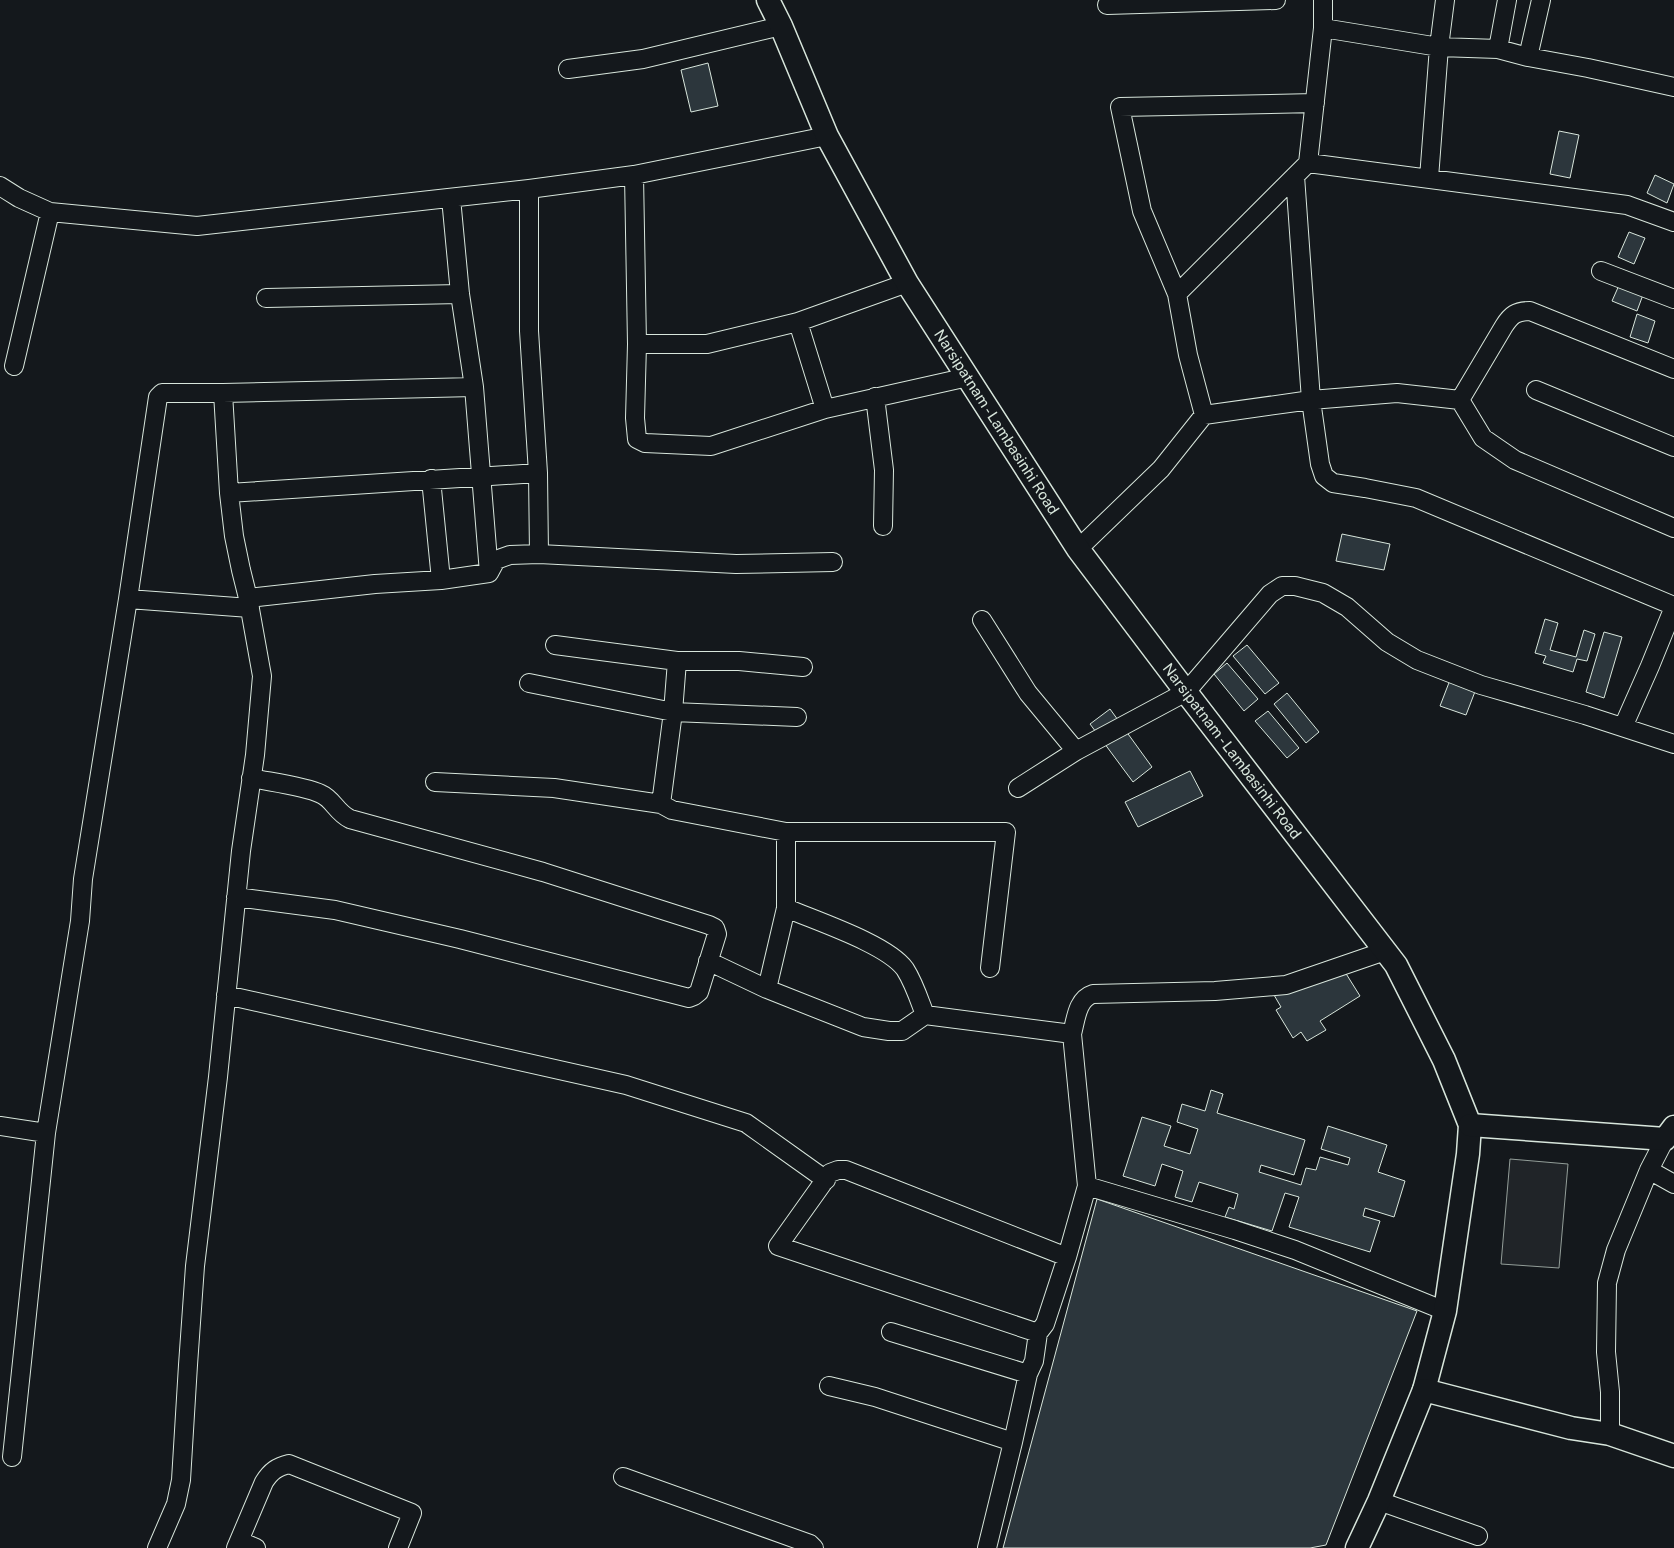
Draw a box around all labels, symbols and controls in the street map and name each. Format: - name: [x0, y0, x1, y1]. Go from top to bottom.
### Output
- street label: Narsipatnam - Lambasinhi Road: [931, 326, 1063, 518]
- street label: Narsipatnam - Lambasinhi Road: [1159, 660, 1305, 842]

